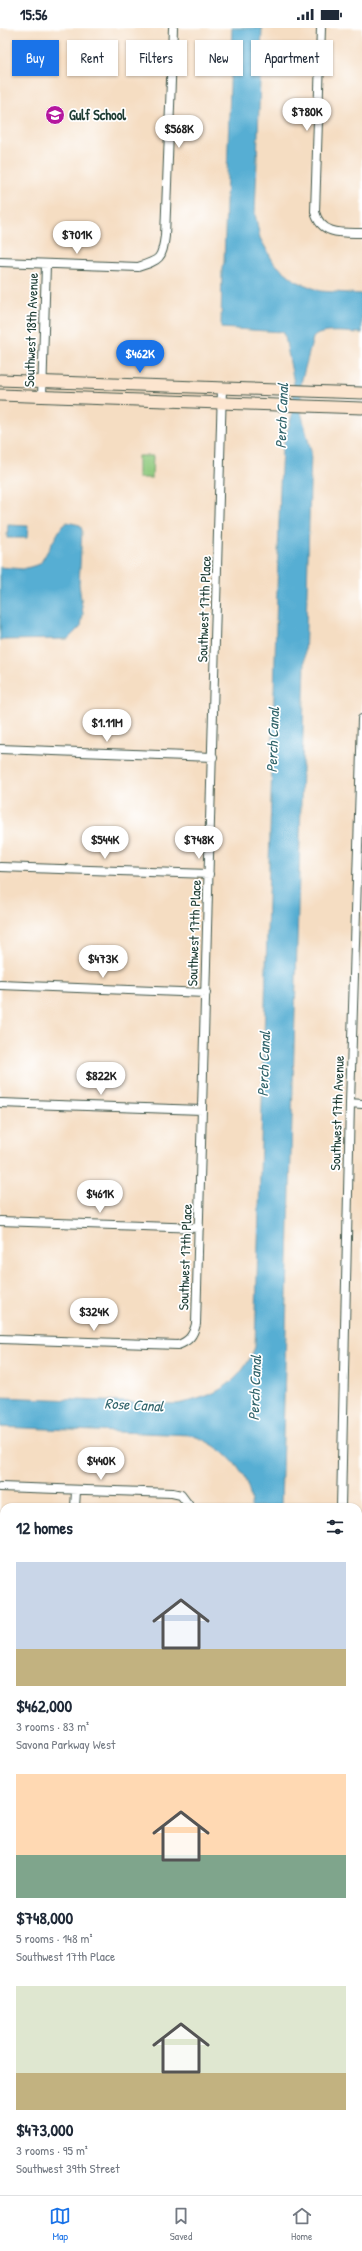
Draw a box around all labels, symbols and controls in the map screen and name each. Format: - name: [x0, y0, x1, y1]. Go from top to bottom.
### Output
- text: 15:56: [20, 4, 48, 25]
- chip: Buy: [12, 40, 59, 76]
- chip: Rent: [67, 40, 118, 76]
- chip: Filters: [126, 40, 187, 76]
- chip: New: [195, 40, 243, 76]
- chip: Apartment: [251, 40, 333, 76]
- pin: $780K: [279, 98, 335, 132]
- text: $780K: [291, 102, 323, 120]
- school or university icon: Gulf School: [44, 104, 66, 126]
- place label: Gulf School: [69, 105, 126, 124]
- pin: $568K: [151, 115, 207, 149]
- text: $568K: [164, 119, 194, 137]
- pin: $701K: [49, 221, 105, 255]
- text: $701K: [62, 225, 92, 243]
- street label: Southwest 18th Avenue: [19, 272, 42, 387]
- pin: $462K: [112, 340, 168, 374]
- text: $462K: [125, 344, 155, 362]
- water label: Perch Canal: [270, 382, 293, 449]
- street label: Southwest 17th Place: [192, 555, 215, 663]
- water label: Perch Canal: [261, 706, 284, 773]
- pin: $1.11M: [74, 709, 140, 743]
- text: $1.11M: [91, 713, 123, 731]
- pin: $544K: [77, 826, 133, 860]
- pin: $748K: [171, 826, 227, 860]
- text: $544K: [91, 830, 119, 848]
- text: $748K: [184, 830, 214, 848]
- street label: Southwest 17th Place: [182, 879, 205, 987]
- pin: $473K: [75, 945, 131, 979]
- text: $473K: [88, 949, 118, 967]
- water label: Perch Canal: [252, 1030, 275, 1097]
- street label: Southwest 17th Avenue: [325, 1055, 348, 1171]
- pin: $822K: [73, 1062, 129, 1096]
- text: $822K: [85, 1066, 117, 1084]
- pin: $461K: [72, 1180, 128, 1214]
- text: $461K: [86, 1184, 114, 1202]
- street label: Southwest 17th Place: [173, 1203, 196, 1311]
- pin: $324K: [66, 1298, 122, 1332]
- text: $324K: [79, 1302, 109, 1320]
- water label: Perch Canal: [243, 1354, 266, 1421]
- water label: Rose Canal: [104, 1392, 165, 1417]
- pin: $440K: [73, 1447, 129, 1481]
- text: $440K: [87, 1451, 115, 1469]
- text: 12 homes: [16, 1516, 73, 1539]
- icon: filters: [324, 1516, 346, 1538]
- icon: home: [145, 1588, 217, 1660]
- text: $462,000: [16, 1694, 72, 1717]
- text: 3 rooms · 83 m²: [16, 1717, 89, 1735]
- text: Savona Parkway West: [16, 1735, 115, 1753]
- icon: home: [145, 1800, 217, 1872]
- text: $748,000: [16, 1906, 73, 1929]
- text: 5 rooms · 148 m²: [16, 1929, 92, 1947]
- text: Southwest 17th Place: [16, 1947, 115, 1965]
- icon: home: [145, 2012, 217, 2084]
- text: $473,000: [16, 2118, 73, 2141]
- text: 3 rooms · 95 m²: [16, 2141, 88, 2159]
- text: Southwest 39th Street: [16, 2159, 120, 2177]
- tab: Map: [49, 2205, 71, 2243]
- tab: Saved: [170, 2205, 192, 2243]
- tab: Home: [291, 2205, 313, 2243]

